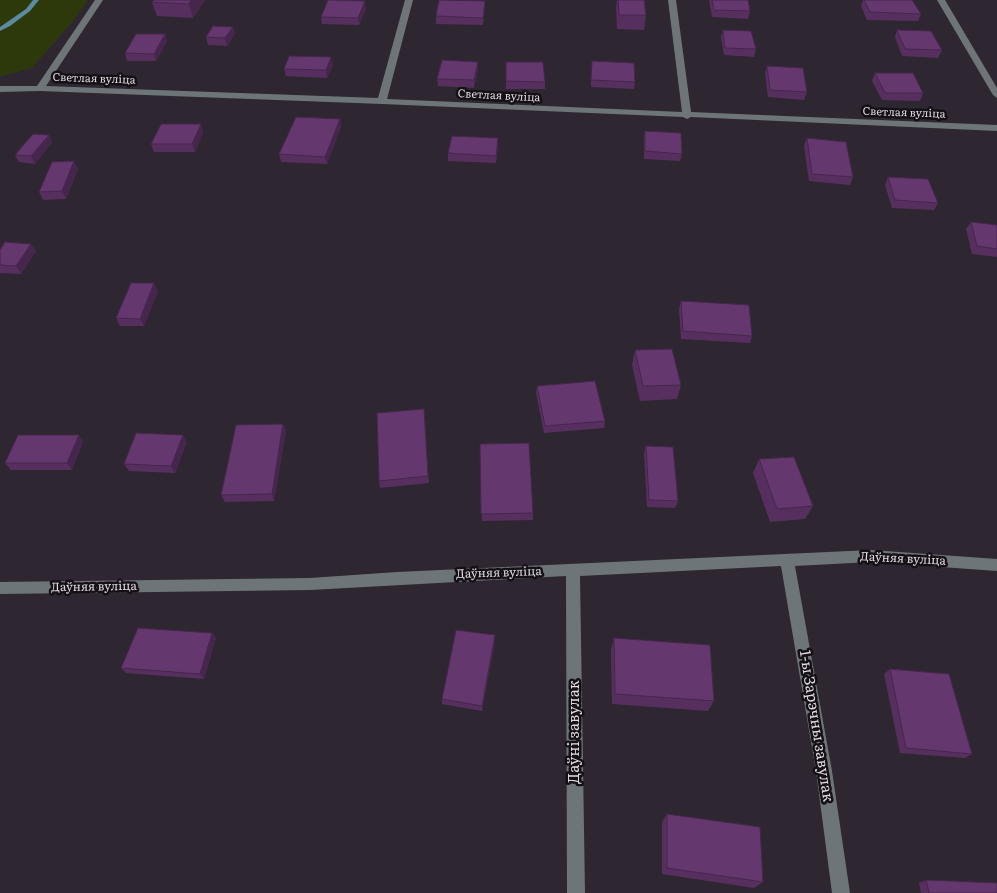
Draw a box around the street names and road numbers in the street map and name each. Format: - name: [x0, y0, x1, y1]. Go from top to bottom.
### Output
- street label: Светлая вуліца: [52, 71, 136, 87]
- street label: Светлая вуліца: [457, 87, 541, 105]
- street label: Светлая вуліца: [862, 105, 946, 121]
- street label: Даўняя вуліца: [860, 550, 946, 568]
- street label: Даўняя вуліца: [456, 564, 542, 582]
- street label: Даўняя вуліца: [51, 579, 137, 595]
- street label: 1-ы Зарэчны завулак: [795, 649, 837, 803]
- street label: Даўні завулак: [566, 680, 584, 784]

